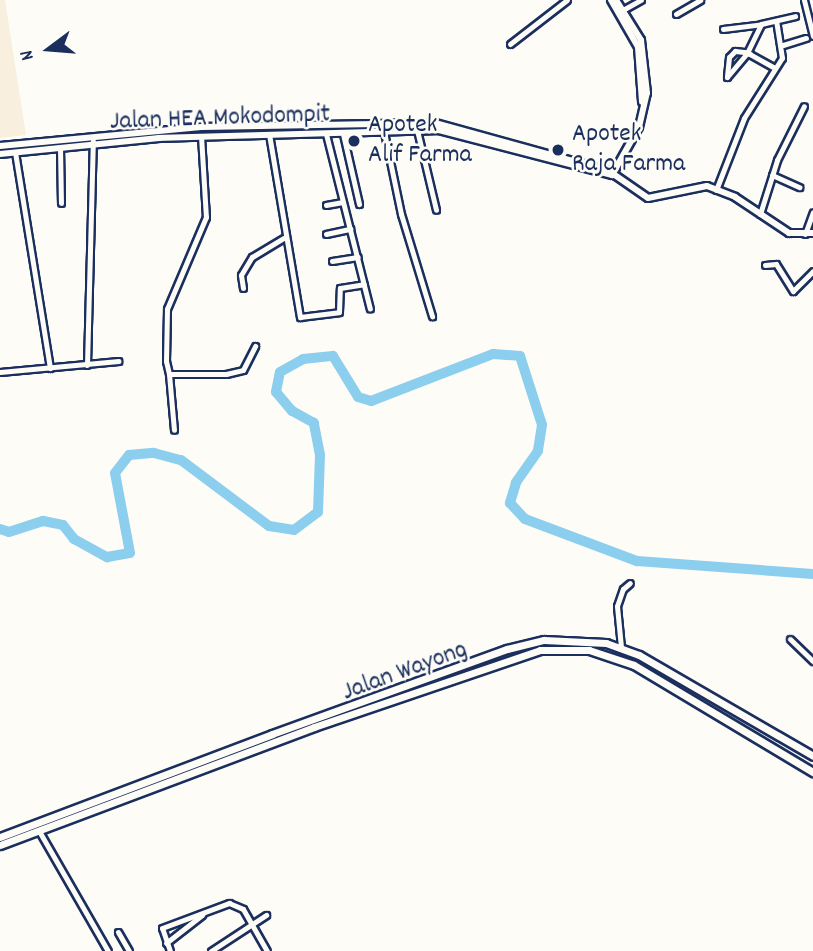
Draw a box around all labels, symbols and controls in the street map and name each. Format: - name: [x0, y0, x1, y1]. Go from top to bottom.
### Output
- north arrow: [14, 14, 84, 84]
- text: N: [14, 47, 43, 63]
- street label: Jalan HEA Mokodompit: [109, 100, 331, 138]
- place label: Apotek Alif Farma: [368, 110, 472, 172]
- place label: Apotek Raja Farma: [572, 119, 685, 180]
- marker: Apotek Alif Farma: [346, 133, 362, 149]
- marker: Apotek Raja Farma: [550, 142, 566, 158]
- street label: Jalan Wayong: [338, 635, 472, 709]

